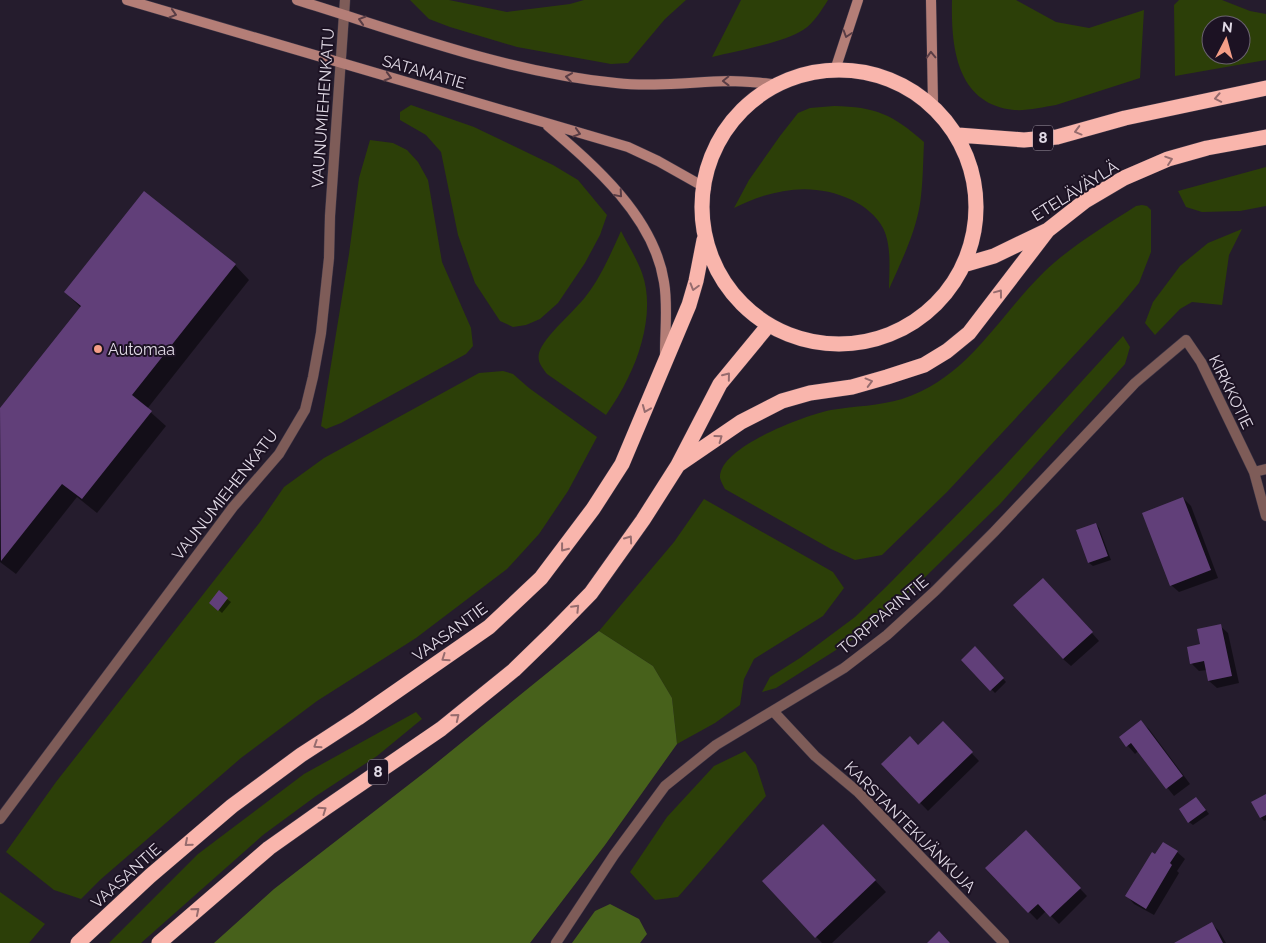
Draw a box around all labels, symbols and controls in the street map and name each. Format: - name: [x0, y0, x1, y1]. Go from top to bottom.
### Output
- one-way arrow: [169, 8, 177, 18]
- north arrow: [1201, 15, 1251, 65]
- one-way arrow: [358, 16, 366, 26]
- text: N: [1221, 19, 1234, 36]
- street label: VAUNUMIEHENKATU: [308, 27, 338, 189]
- one-way arrow: [843, 29, 853, 37]
- one-way arrow: [926, 50, 937, 58]
- street label: SATAMATIE: [380, 51, 468, 93]
- one-way arrow: [383, 72, 391, 82]
- one-way arrow: [565, 72, 573, 83]
- one-way arrow: [722, 76, 730, 87]
- one-way arrow: [1214, 92, 1223, 103]
- one-way arrow: [1073, 125, 1082, 136]
- road number: 8: [1033, 126, 1053, 150]
- one-way arrow: [573, 128, 581, 138]
- one-way arrow: [1164, 155, 1173, 165]
- street label: ETELÄVÄYLÄ: [1028, 156, 1122, 225]
- one-way arrow: [613, 188, 622, 197]
- one-way arrow: [689, 283, 700, 292]
- one-way arrow: [993, 290, 1001, 299]
- place label: Automaa: [108, 340, 175, 359]
- marker: Automaa: [92, 343, 104, 355]
- street label: KIRKKOTIE: [1205, 352, 1257, 432]
- one-way arrow: [721, 373, 729, 382]
- one-way arrow: [865, 377, 874, 388]
- one-way arrow: [642, 404, 652, 413]
- street label: VAUNUMIEHENKATU: [168, 426, 282, 564]
- one-way arrow: [713, 435, 723, 444]
- one-way arrow: [623, 535, 632, 545]
- one-way arrow: [562, 542, 570, 551]
- street label: TORPPARINTIE: [834, 572, 932, 658]
- street label: VAASANTIE: [409, 598, 491, 665]
- one-way arrow: [570, 605, 579, 614]
- one-way arrow: [441, 652, 451, 661]
- one-way arrow: [450, 715, 459, 723]
- one-way arrow: [314, 738, 323, 748]
- street label: KARSTANTEKIJÄNKUJA: [840, 757, 980, 897]
- road number: 8: [368, 760, 388, 784]
- one-way arrow: [317, 807, 326, 816]
- one-way arrow: [185, 837, 194, 846]
- street label: VAASANTIE: [87, 839, 165, 912]
- one-way arrow: [190, 908, 199, 917]

